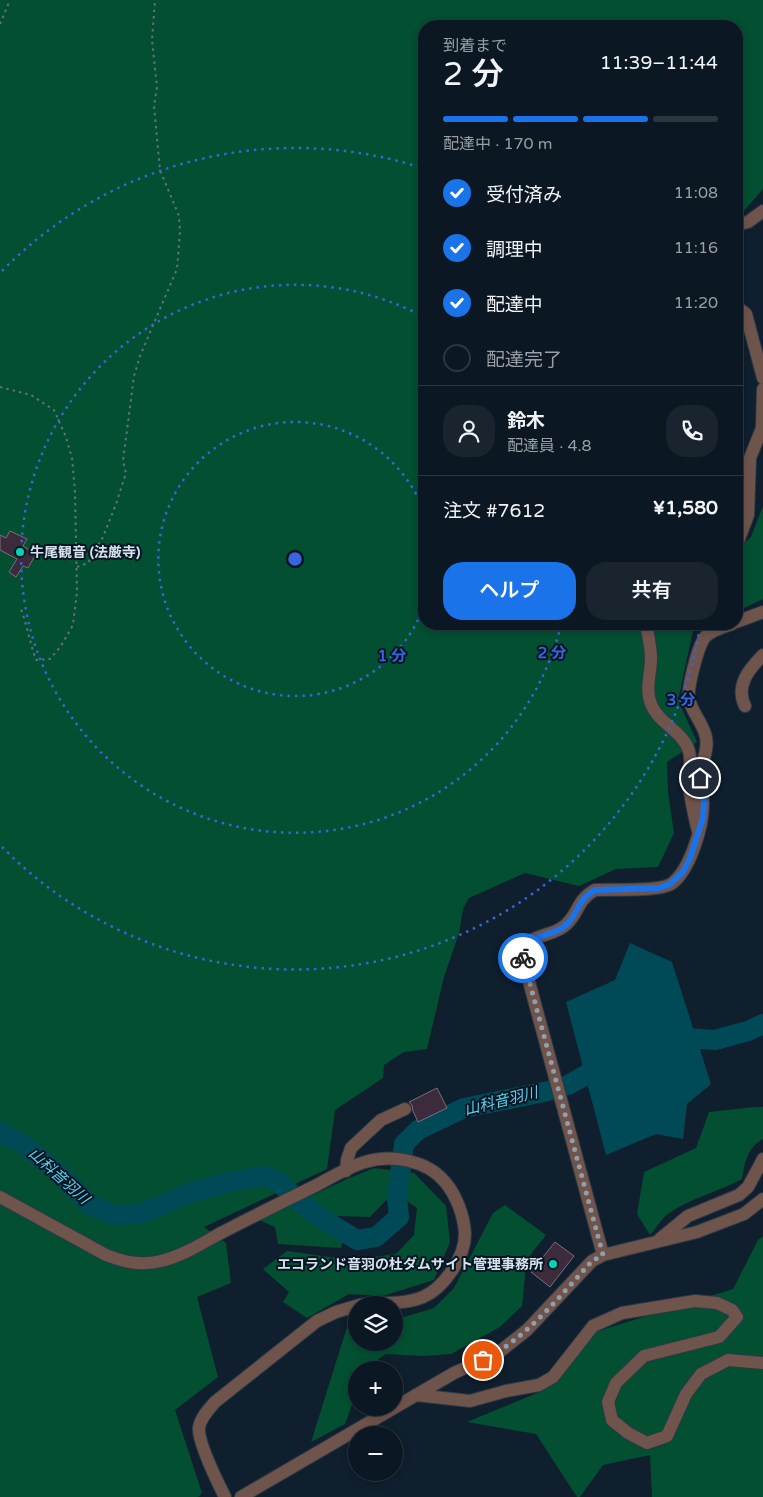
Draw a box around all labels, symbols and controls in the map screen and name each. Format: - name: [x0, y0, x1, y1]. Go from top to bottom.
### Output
- text: 到着まで: [443, 36, 507, 56]
- text: 11:39–11:44: [600, 52, 718, 74]
- text: 2 分: [443, 56, 503, 94]
- text: 配達中 · 170 m: [443, 134, 552, 154]
- icon: check: [443, 179, 471, 207]
- text: 11:08: [674, 183, 718, 203]
- text: 受付済み: [486, 184, 562, 206]
- icon: check: [443, 234, 471, 262]
- text: 11:16: [674, 238, 718, 258]
- text: 調理中: [486, 239, 543, 261]
- icon: check: [443, 289, 471, 317]
- text: 11:20: [674, 293, 718, 313]
- text: 配達中: [486, 294, 543, 316]
- text: 配達完了: [486, 349, 562, 371]
- button: person: [443, 405, 495, 457]
- button: phone: [666, 405, 718, 457]
- text: 鈴木: [507, 410, 545, 432]
- text: 配達員 · 4.8: [507, 436, 592, 456]
- text: ¥1,580: [653, 497, 718, 519]
- text: 注文 #7612: [443, 500, 545, 522]
- place label: 牛尾観音 (法厳寺): [30, 544, 140, 561]
- marker: 牛尾観音 (法厳寺): [14, 546, 26, 558]
- centre of rings: [286, 550, 304, 568]
- button: ヘルプ: [443, 562, 576, 620]
- button: 共有: [586, 562, 718, 620]
- text: 2 分: [538, 644, 566, 662]
- text: 1 分: [378, 647, 406, 665]
- text: 3 分: [667, 691, 695, 709]
- pin: [679, 757, 721, 799]
- icon: home: [686, 764, 714, 792]
- courier: [498, 933, 548, 983]
- icon: bike: [509, 944, 537, 972]
- water label: 山科音羽川: [462, 1083, 541, 1119]
- water label: 山科音羽川: [25, 1144, 94, 1209]
- place label: エコランド音羽の杜ダムサイト管理事務所: [277, 1256, 543, 1273]
- marker: エコランド音羽の杜ダムサイト管理事務所: [547, 1258, 559, 1270]
- map controls: [348, 1296, 403, 1481]
- button: layers: [348, 1296, 403, 1351]
- pin: [462, 1339, 504, 1381]
- icon: bag: [469, 1346, 497, 1374]
- button: +: [348, 1361, 403, 1416]
- button: −: [348, 1426, 403, 1481]

